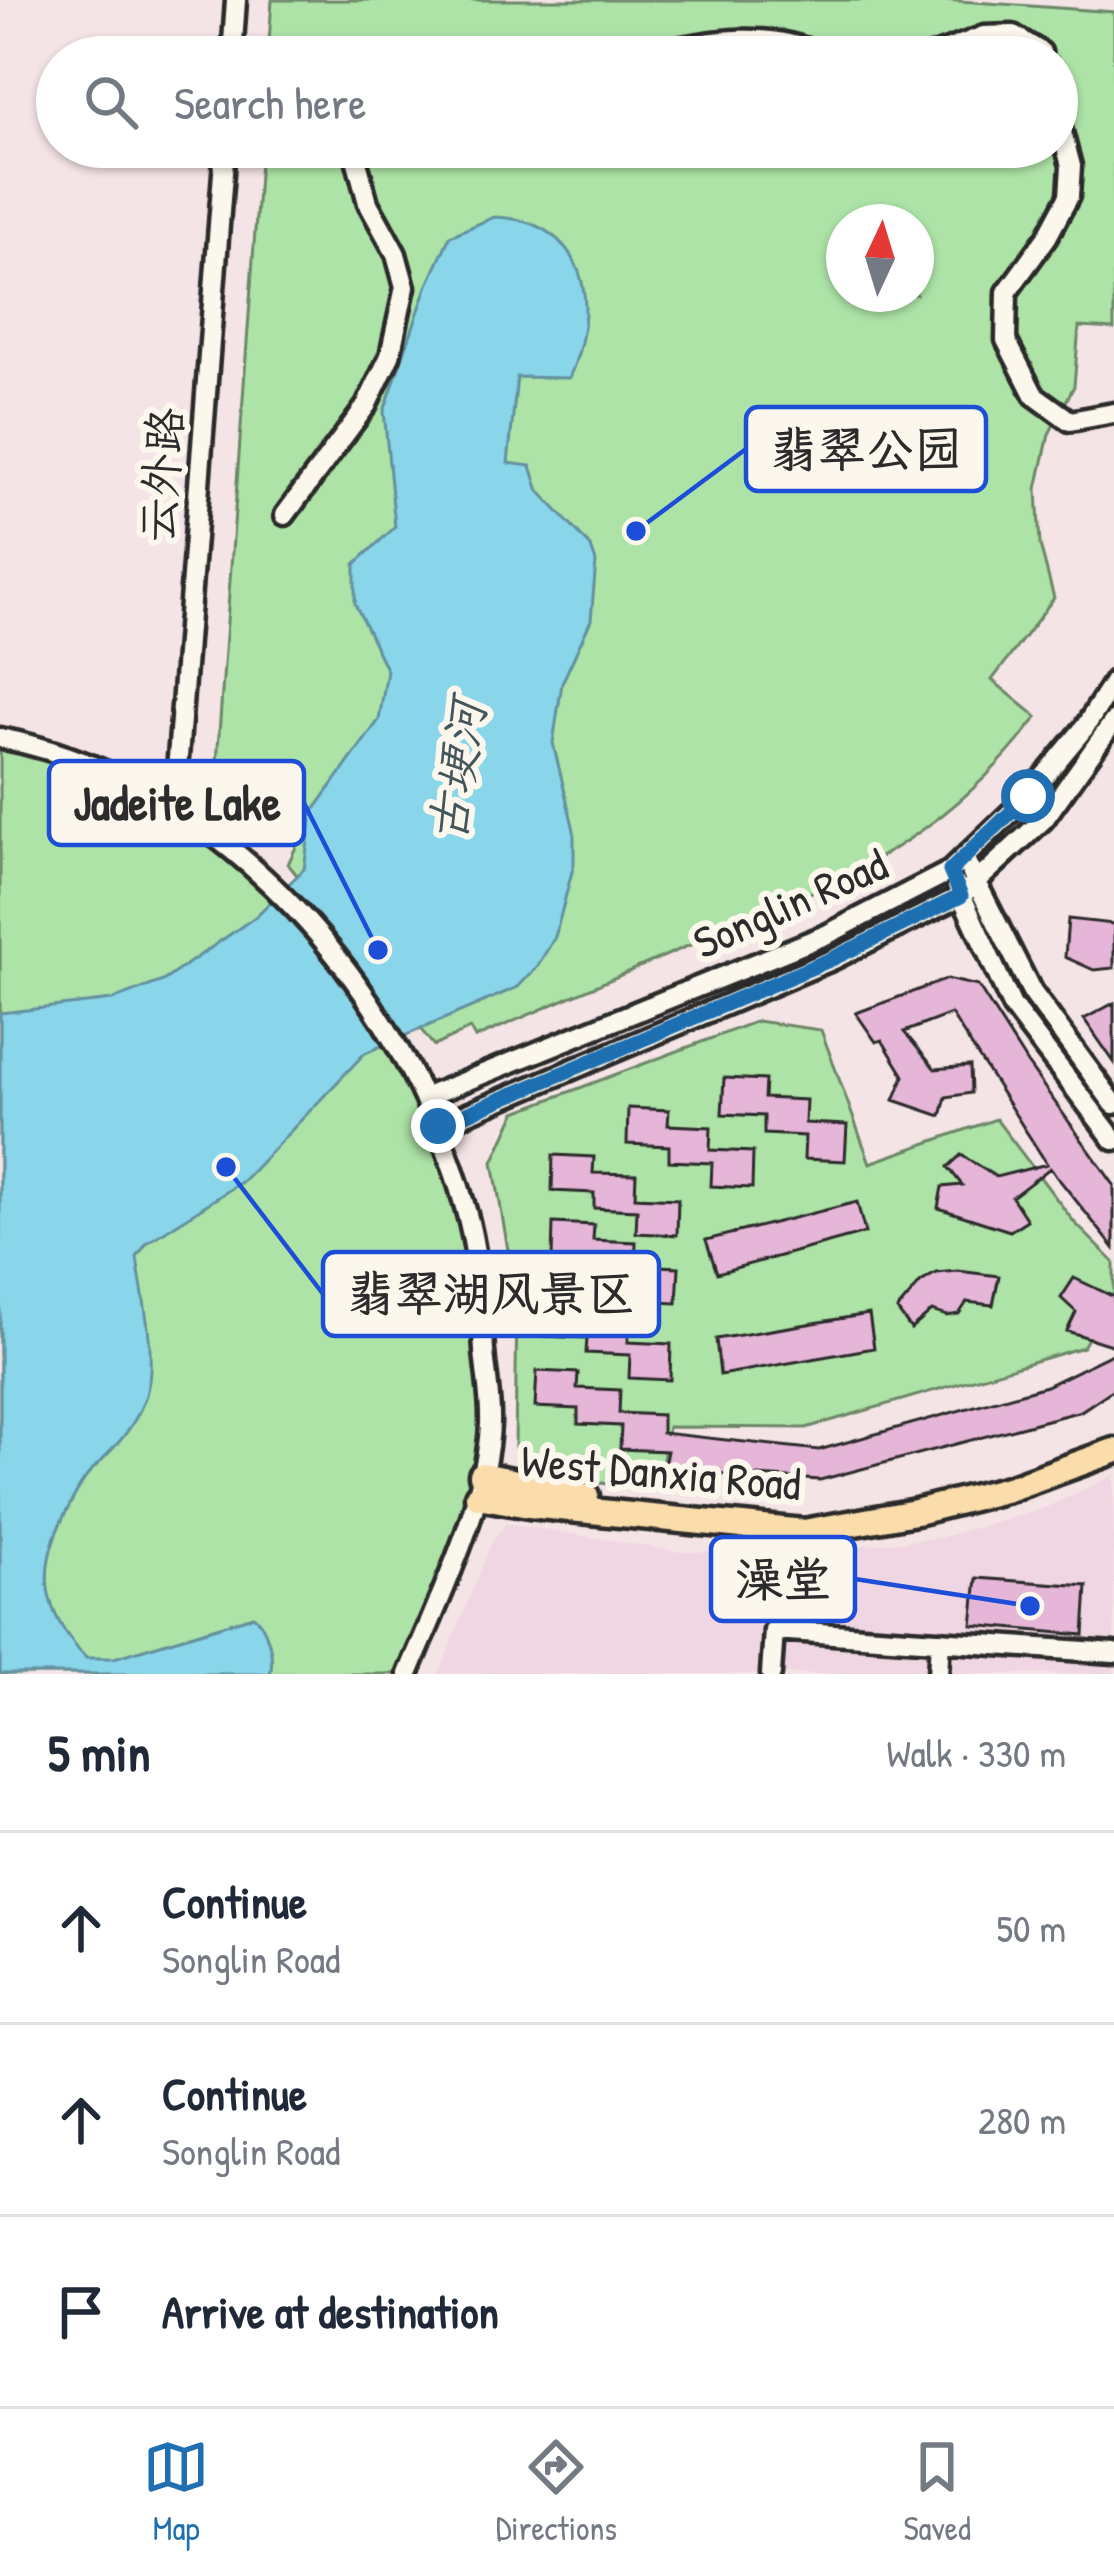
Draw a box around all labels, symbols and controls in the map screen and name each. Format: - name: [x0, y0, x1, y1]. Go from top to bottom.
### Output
- search box: [36, 36, 1078, 168]
- icon: search: [78, 69, 144, 135]
- text: Search here: [174, 72, 366, 133]
- north arrow: [826, 204, 934, 312]
- street label: 云外路: [125, 405, 196, 544]
- callout: 翡翠公园: [746, 407, 986, 491]
- text: 翡翠公园: [770, 416, 962, 481]
- water label: 古埂河: [413, 688, 501, 847]
- callout: Jadeite Lake: [49, 761, 304, 845]
- route start: [1001, 769, 1055, 823]
- text: Jadeite Lake: [73, 770, 281, 835]
- street label: Songlin Road: [683, 833, 896, 972]
- route end: [411, 1099, 465, 1153]
- callout: 翡翠湖风景区: [323, 1252, 659, 1336]
- text: 翡翠湖风景区: [347, 1260, 635, 1325]
- street label: West Danxia Road: [519, 1429, 803, 1514]
- callout: 澡堂: [711, 1537, 855, 1621]
- text: 澡堂: [735, 1546, 831, 1611]
- text: 5 min: [48, 1718, 150, 1787]
- text: Walk · 330 m: [886, 1726, 1066, 1779]
- text: Continue: [162, 1871, 307, 1932]
- icon: ahead: [48, 1895, 114, 1961]
- text: 50 m: [997, 1901, 1066, 1954]
- text: Songlin Road: [162, 1932, 340, 1985]
- text: Continue: [162, 2063, 307, 2124]
- icon: ahead: [48, 2087, 114, 2153]
- text: 280 m: [978, 2093, 1066, 2146]
- text: Songlin Road: [162, 2124, 340, 2177]
- icon: arrive: [48, 2279, 114, 2345]
- text: Arrive at destination: [162, 2281, 499, 2342]
- tab: Map: [143, 2434, 209, 2550]
- tab: Directions: [496, 2434, 617, 2550]
- tab: Saved: [903, 2434, 971, 2550]

